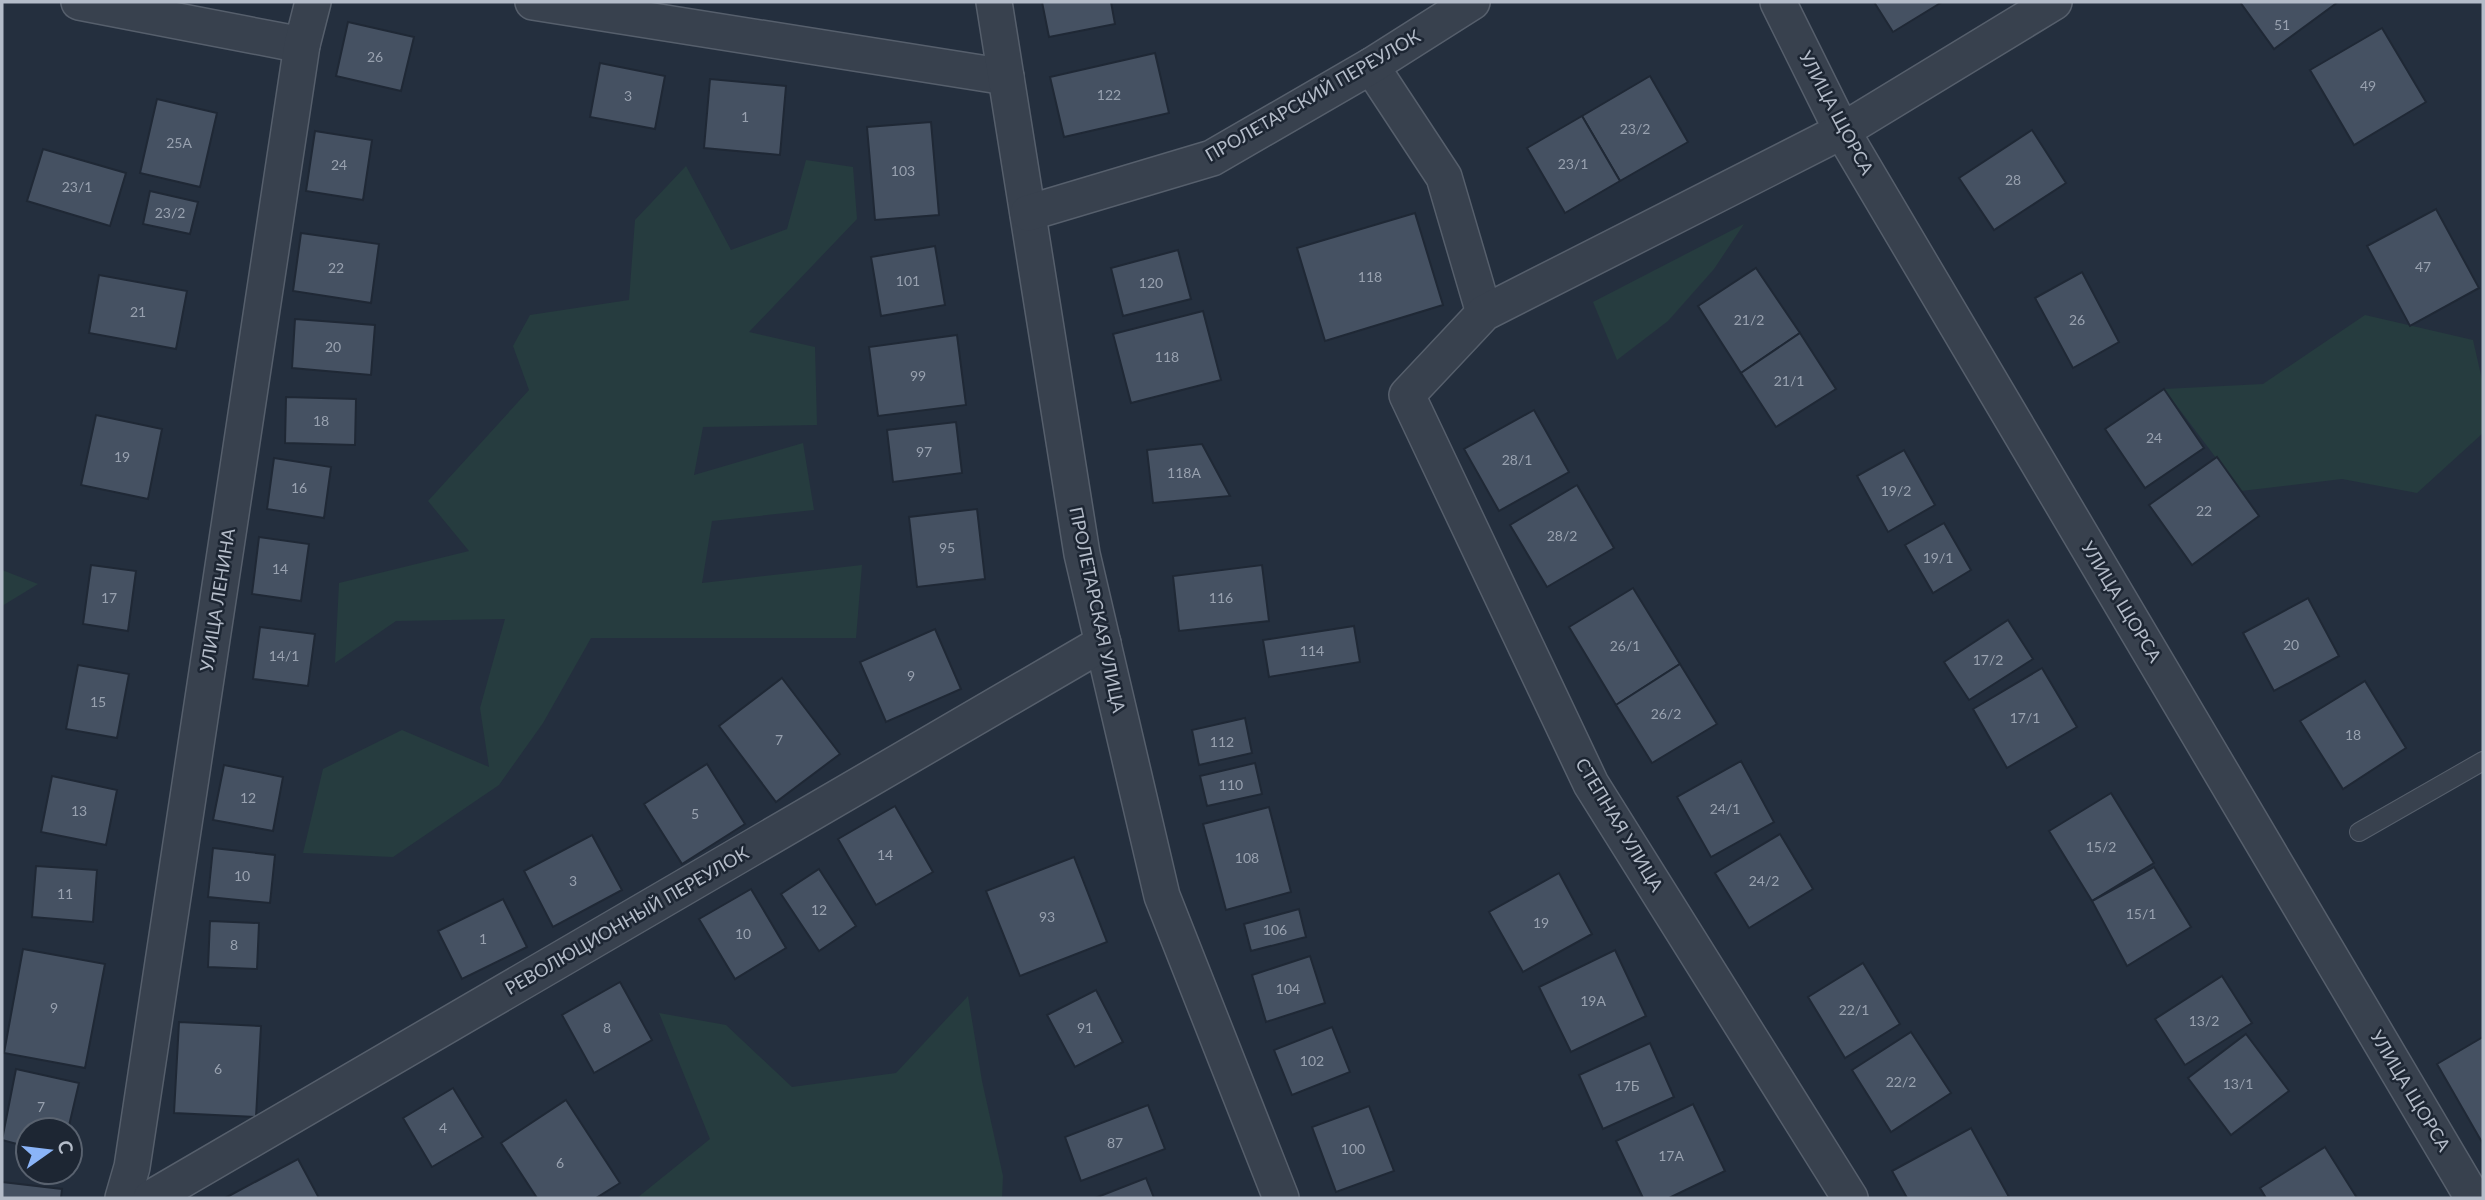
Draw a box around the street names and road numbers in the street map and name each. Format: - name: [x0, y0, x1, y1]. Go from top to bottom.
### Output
- street label: ПРОЛЕТАРСКИЙ ПЕРЕУЛОК: [1201, 24, 1424, 166]
- street label: УЛИЦА ЩОРСА: [1795, 47, 1879, 179]
- street label: ПРОЛЕТАРСКАЯ УЛИЦА: [1065, 505, 1131, 716]
- street label: УЛИЦА ЛЕНИНА: [195, 526, 239, 673]
- street label: УЛИЦА ЩОРСА: [2077, 537, 2167, 667]
- street label: СТЕПНАЯ УЛИЦА: [1571, 754, 1669, 896]
- street label: РЕВОЛЮЦИОННЫЙ ПЕРЕУЛОК: [501, 841, 752, 999]
- street label: УЛИЦА ЩОРСА: [2366, 1026, 2456, 1156]

